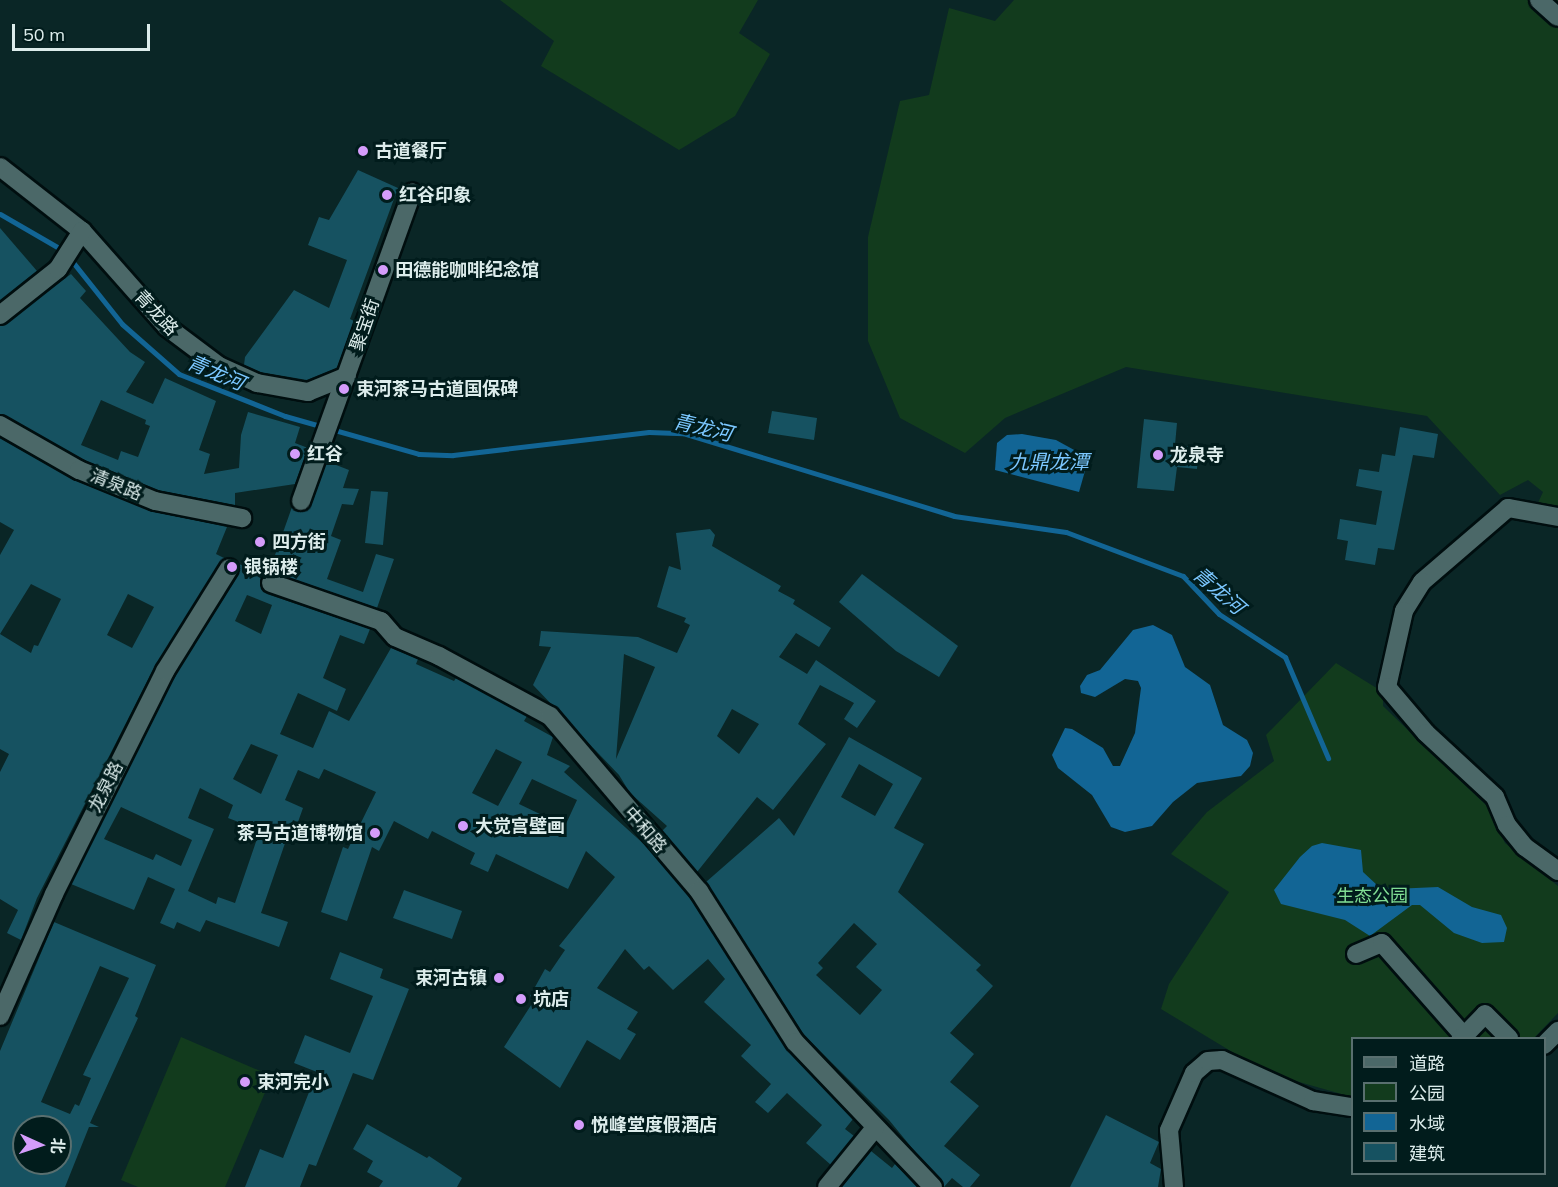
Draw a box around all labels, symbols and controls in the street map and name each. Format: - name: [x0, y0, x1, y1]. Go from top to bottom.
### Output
- scale bar: [15, 12, 153, 50]
- text: 50 m: [23, 23, 65, 46]
- place label: 古道餐厅: [375, 140, 447, 162]
- marker: 古道餐厅: [356, 144, 370, 158]
- place label: 红谷印象: [399, 184, 471, 206]
- marker: 红谷印象: [380, 188, 394, 202]
- place label: 田德能咖啡纪念馆: [395, 259, 539, 281]
- marker: 田德能咖啡纪念馆: [376, 263, 390, 277]
- street label: 青龙路: [130, 286, 182, 340]
- street label: 聚宝街: [346, 296, 384, 354]
- water label: 青龙河: [184, 349, 248, 395]
- place label: 束河茶马古道国保碑: [356, 378, 518, 400]
- marker: 束河茶马古道国保碑: [337, 382, 351, 396]
- water label: 青龙河: [671, 409, 735, 445]
- place label: 红谷: [307, 443, 343, 465]
- place label: 龙泉寺: [1170, 444, 1224, 466]
- marker: 红谷: [288, 447, 302, 461]
- marker: 龙泉寺: [1151, 448, 1165, 462]
- water label: 九鼎龙潭: [1009, 449, 1089, 473]
- street label: 清泉路: [87, 465, 145, 505]
- place label: 四方街: [272, 531, 326, 553]
- marker: 四方街: [253, 535, 267, 549]
- place label: 银锅楼: [244, 556, 298, 578]
- marker: 银锅楼: [225, 560, 239, 574]
- water label: 青龙河: [1188, 561, 1250, 619]
- street label: 龙泉路: [84, 758, 128, 816]
- street label: 中和路: [619, 803, 671, 857]
- place label: 大觉宫壁画: [475, 815, 565, 837]
- marker: 大觉宫壁画: [456, 819, 470, 833]
- place label: 茶马古道博物馆: [237, 822, 363, 844]
- marker: 茶马古道博物馆: [368, 826, 382, 840]
- park label: 生态公园: [1336, 885, 1408, 907]
- place label: 束河古镇: [415, 967, 487, 989]
- marker: 束河古镇: [492, 971, 506, 985]
- place label: 坑店: [533, 988, 569, 1010]
- marker: 坑店: [514, 992, 528, 1006]
- legend: [1351, 1037, 1546, 1175]
- text: 道路: [1409, 1052, 1445, 1075]
- place label: 束河完小: [257, 1071, 329, 1093]
- marker: 束河完小: [238, 1075, 252, 1089]
- text: 公园: [1409, 1082, 1445, 1105]
- text: 水域: [1409, 1112, 1445, 1135]
- place label: 悦峰堂度假酒店: [591, 1114, 717, 1136]
- north arrow: [12, 1115, 72, 1175]
- marker: 悦峰堂度假酒店: [572, 1118, 586, 1132]
- text: 北: [48, 1137, 68, 1154]
- text: 建筑: [1409, 1142, 1445, 1165]

